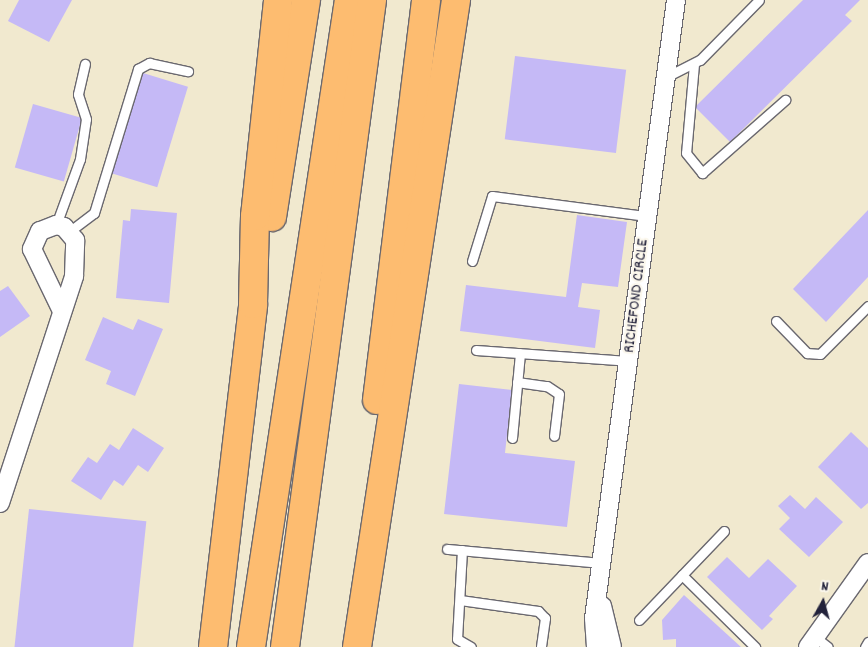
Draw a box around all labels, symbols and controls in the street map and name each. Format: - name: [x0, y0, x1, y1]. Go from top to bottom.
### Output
- street label: RICHEFOND CIRCLE: [620, 238, 654, 354]
- north arrow: [798, 577, 848, 627]
- text: N: [820, 577, 829, 597]

